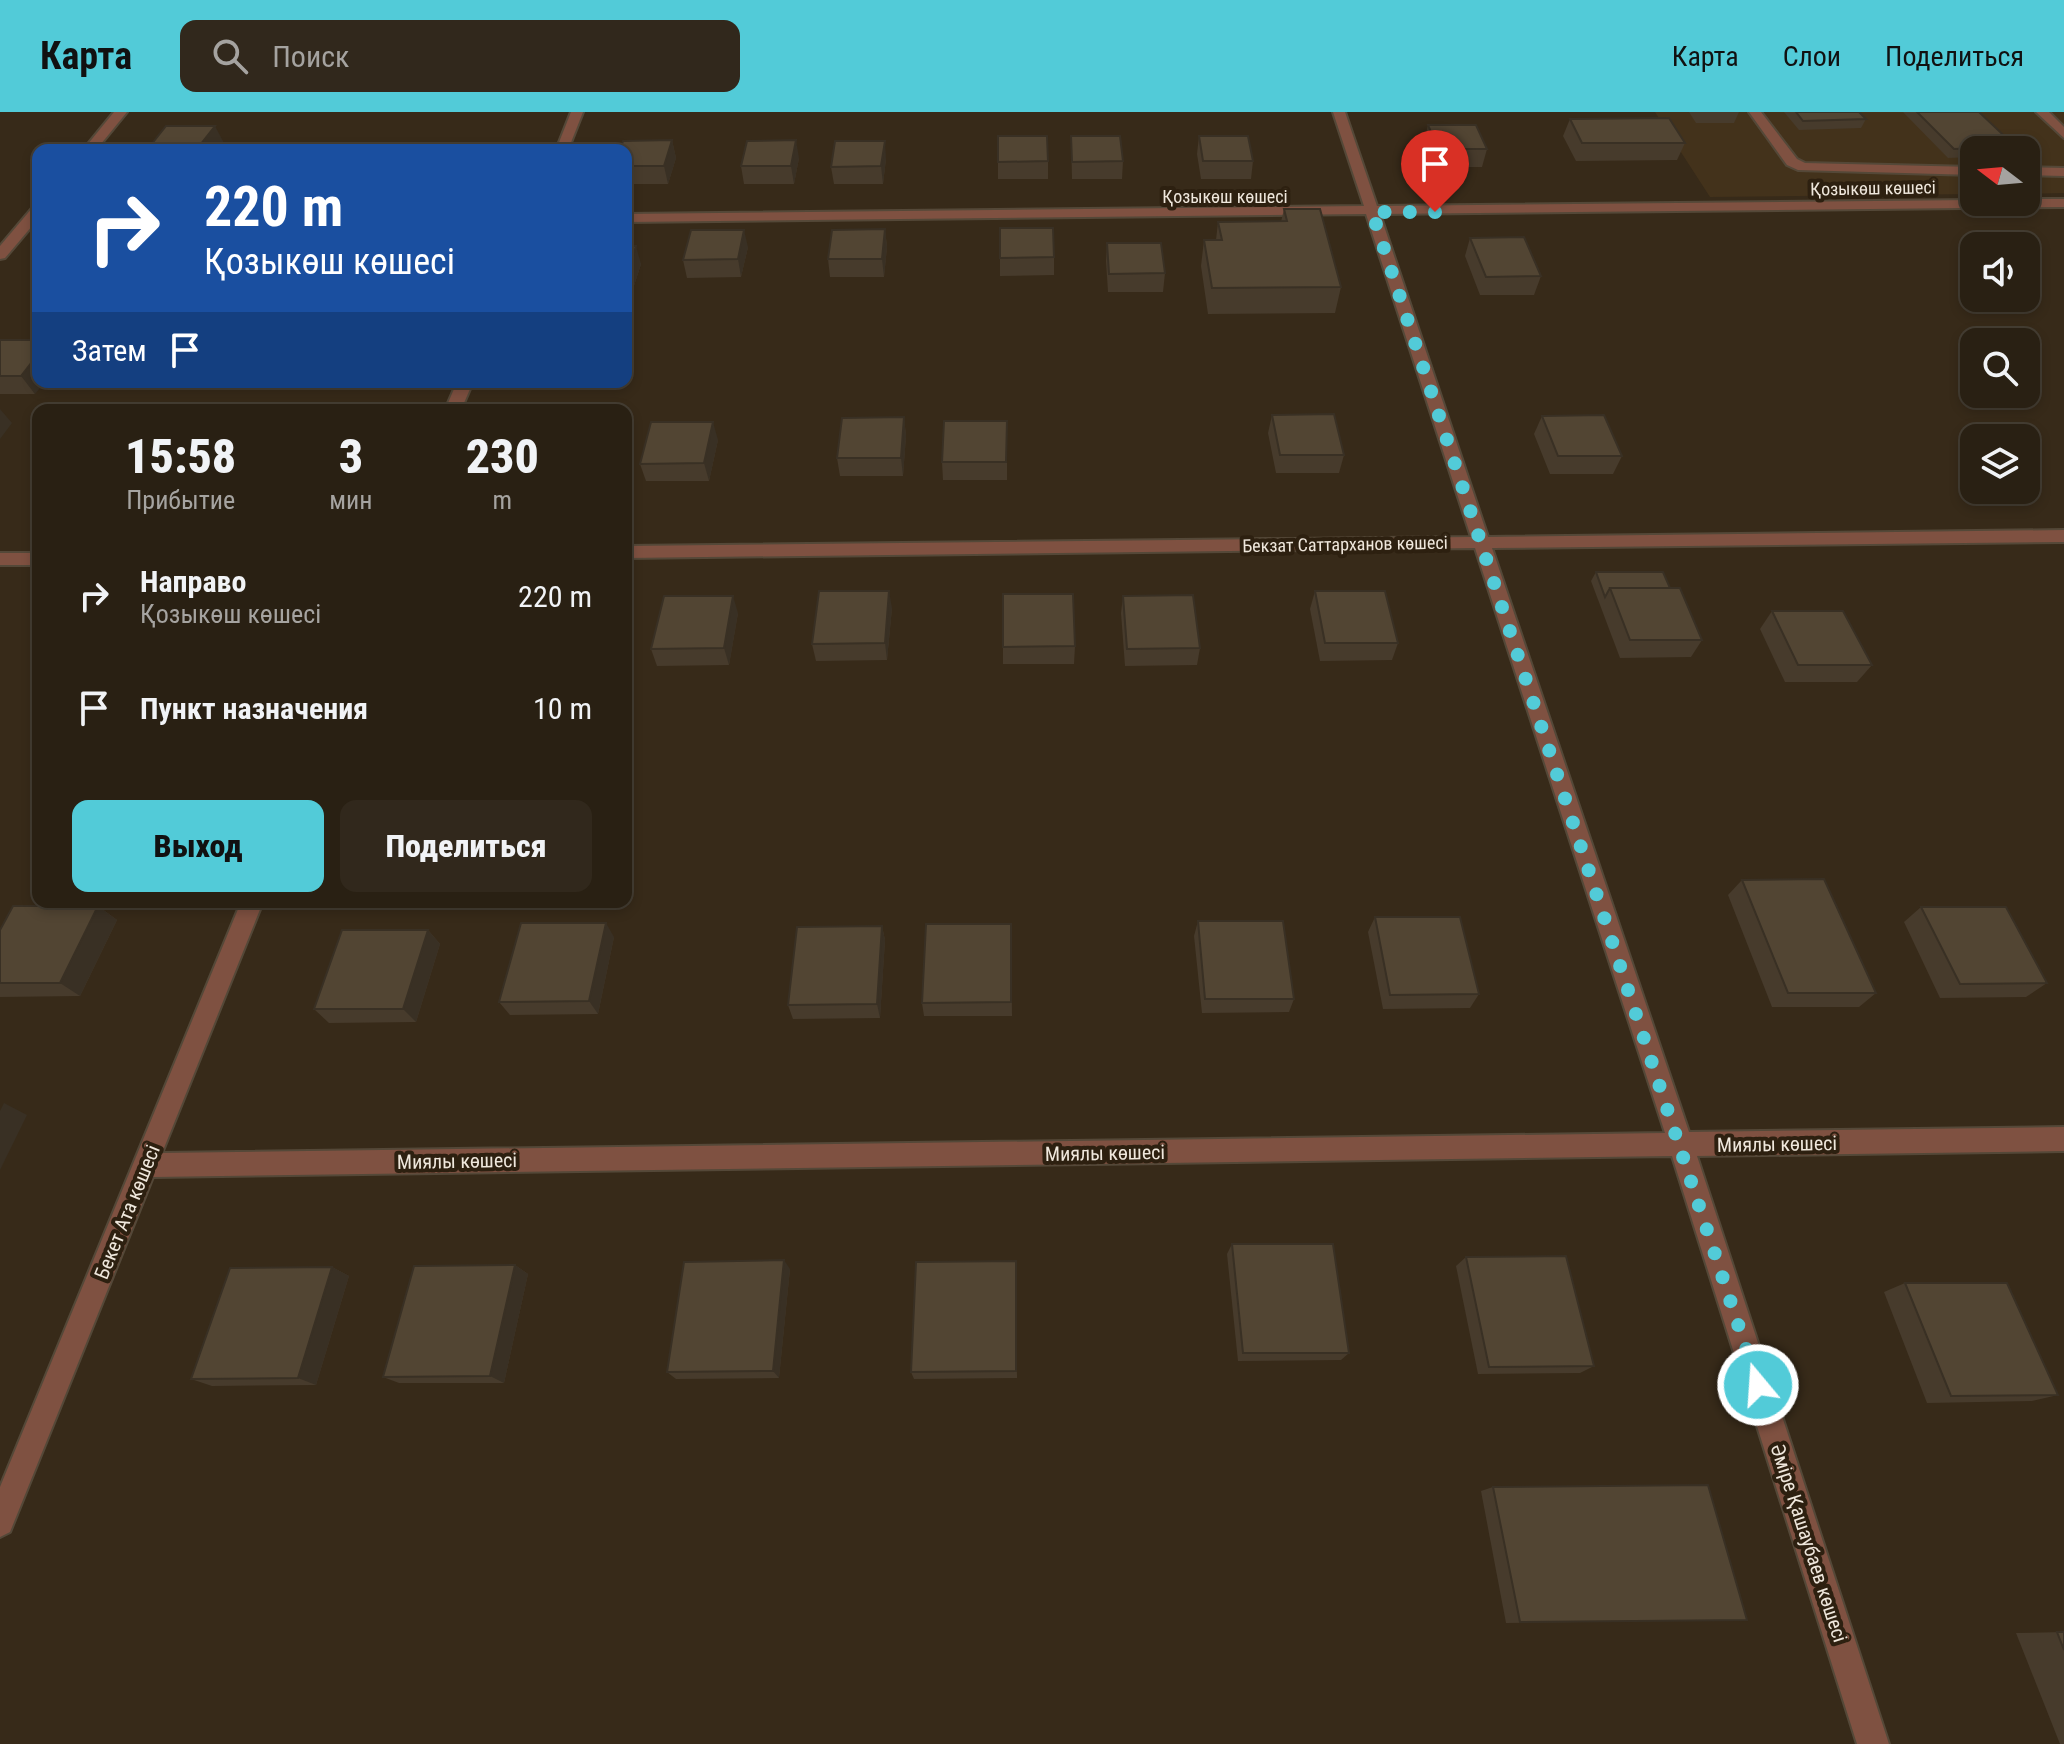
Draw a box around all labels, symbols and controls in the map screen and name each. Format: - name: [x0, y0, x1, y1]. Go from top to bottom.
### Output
- search box: [180, 20, 740, 92]
- text: Карта: [40, 34, 132, 78]
- icon: search: [208, 34, 252, 78]
- text: Поиск: [272, 39, 349, 74]
- text: Карта: [1672, 40, 1739, 73]
- text: Слои: [1783, 40, 1841, 73]
- text: Поделиться: [1885, 40, 2024, 73]
- pin: [1401, 130, 1469, 212]
- north arrow: [1960, 136, 2040, 216]
- map controls: [1960, 136, 2040, 504]
- icon: arrive: [1413, 142, 1457, 186]
- text: 220 m: [204, 174, 343, 240]
- icon: right: [72, 176, 176, 280]
- street label: Қозыкөш көшесі: [1810, 176, 1936, 200]
- street label: Қозыкөш көшесі: [1162, 186, 1288, 207]
- button: sound: [1960, 232, 2040, 312]
- text: Қозыкөш көшесі: [204, 241, 455, 283]
- icon: arrive: [163, 328, 207, 372]
- button: search: [1960, 328, 2040, 408]
- text: Затем: [72, 333, 147, 368]
- button: layers: [1960, 424, 2040, 504]
- text: 15:58: [125, 428, 236, 485]
- text: 3: [339, 428, 363, 485]
- text: 230: [466, 428, 539, 485]
- text: Прибытие: [126, 485, 235, 515]
- text: мин: [329, 485, 373, 515]
- text: m: [493, 485, 512, 515]
- street label: Бекзат Саттарханов көшесі: [1242, 532, 1448, 556]
- text: Направо: [140, 564, 246, 599]
- icon: right: [72, 574, 116, 618]
- text: 220 m: [518, 579, 592, 614]
- text: Қозыкөш көшесі: [140, 599, 321, 629]
- icon: arrive: [72, 686, 116, 730]
- text: Пункт назначения: [140, 691, 368, 726]
- text: 10 m: [533, 691, 592, 726]
- button: Выход: [72, 800, 324, 892]
- button: Поделиться: [340, 800, 592, 892]
- street label: Миялы көшесі: [1717, 1131, 1837, 1157]
- street label: Миялы көшесі: [1045, 1140, 1165, 1166]
- street label: Бекет Ата көшесі: [89, 1141, 165, 1283]
- street label: Миялы көшесі: [397, 1148, 517, 1174]
- position arrow: [1716, 1343, 1800, 1427]
- street label: Әміре Қашаубаев көшесі: [1766, 1441, 1852, 1645]

